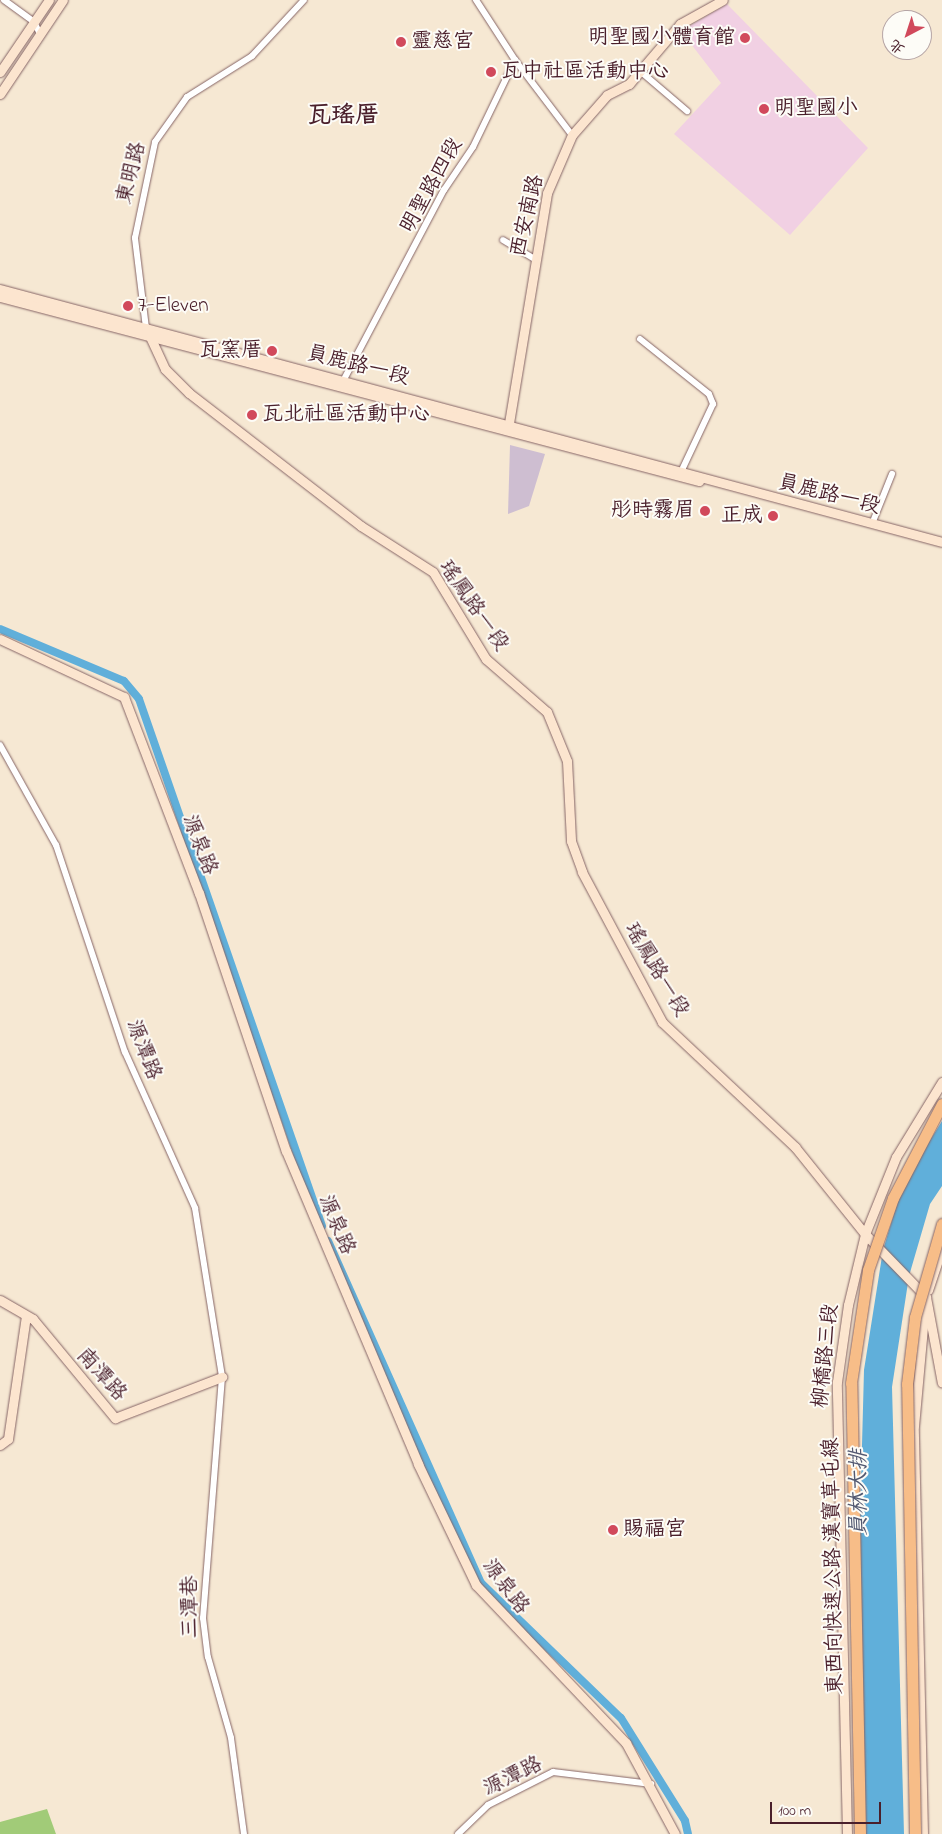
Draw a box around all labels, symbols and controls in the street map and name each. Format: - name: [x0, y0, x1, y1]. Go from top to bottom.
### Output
- north arrow: [882, 10, 932, 60]
- place label: 明聖國小體育館: [588, 25, 735, 51]
- place label: 靈慈宮: [411, 29, 474, 55]
- marker: 明聖國小體育館: [739, 32, 751, 44]
- text: 北: [886, 34, 910, 59]
- marker: 靈慈宮: [395, 36, 407, 48]
- place label: 瓦中社區活動中心: [501, 59, 669, 85]
- marker: 瓦中社區活動中心: [485, 66, 497, 78]
- place label: 明聖國小: [774, 96, 858, 122]
- district label: 瓦瑤厝: [307, 103, 379, 131]
- marker: 明聖國小: [758, 103, 770, 115]
- street label: 明聖路四段: [396, 134, 468, 238]
- street label: 東明路: [112, 139, 152, 207]
- street label: 西安南路: [506, 172, 550, 260]
- place label: 7-Eleven: [138, 293, 209, 319]
- marker: 7-Eleven: [122, 300, 134, 312]
- place label: 瓦窯厝: [199, 338, 262, 364]
- street label: 員鹿路一段: [304, 341, 412, 391]
- marker: 瓦窯厝: [266, 345, 278, 357]
- place label: 瓦北社區活動中心: [262, 402, 430, 428]
- marker: 瓦北社區活動中心: [246, 409, 258, 421]
- street label: 員鹿路一段: [775, 470, 883, 520]
- place label: 彤時霧眉: [611, 498, 695, 524]
- place label: 正成: [721, 503, 763, 529]
- marker: 彤時霧眉: [699, 505, 711, 517]
- marker: 正成: [767, 510, 779, 522]
- street label: 瑤鳳路一段: [433, 556, 513, 656]
- street label: 源泉路: [176, 811, 222, 879]
- street label: 瑤鳳路一段: [618, 919, 694, 1021]
- street label: 源潭路: [120, 1016, 166, 1084]
- street label: 源泉路: [312, 1191, 360, 1259]
- street label: 柳橋路三段: [808, 1302, 844, 1410]
- street label: 南潭路: [71, 1343, 131, 1407]
- street label: 東西向快速公路 漢寶草屯線: [819, 1437, 849, 1695]
- water label: 員林大排: [848, 1449, 874, 1537]
- place label: 賜福宮: [623, 1517, 686, 1543]
- marker: 賜福宮: [607, 1524, 619, 1536]
- street label: 源泉路: [476, 1554, 534, 1620]
- street label: 三潭巷: [178, 1576, 204, 1638]
- street label: 源潭路: [479, 1752, 547, 1802]
- scale bar: [772, 1792, 883, 1824]
- text: 100 m: [778, 1800, 811, 1822]

